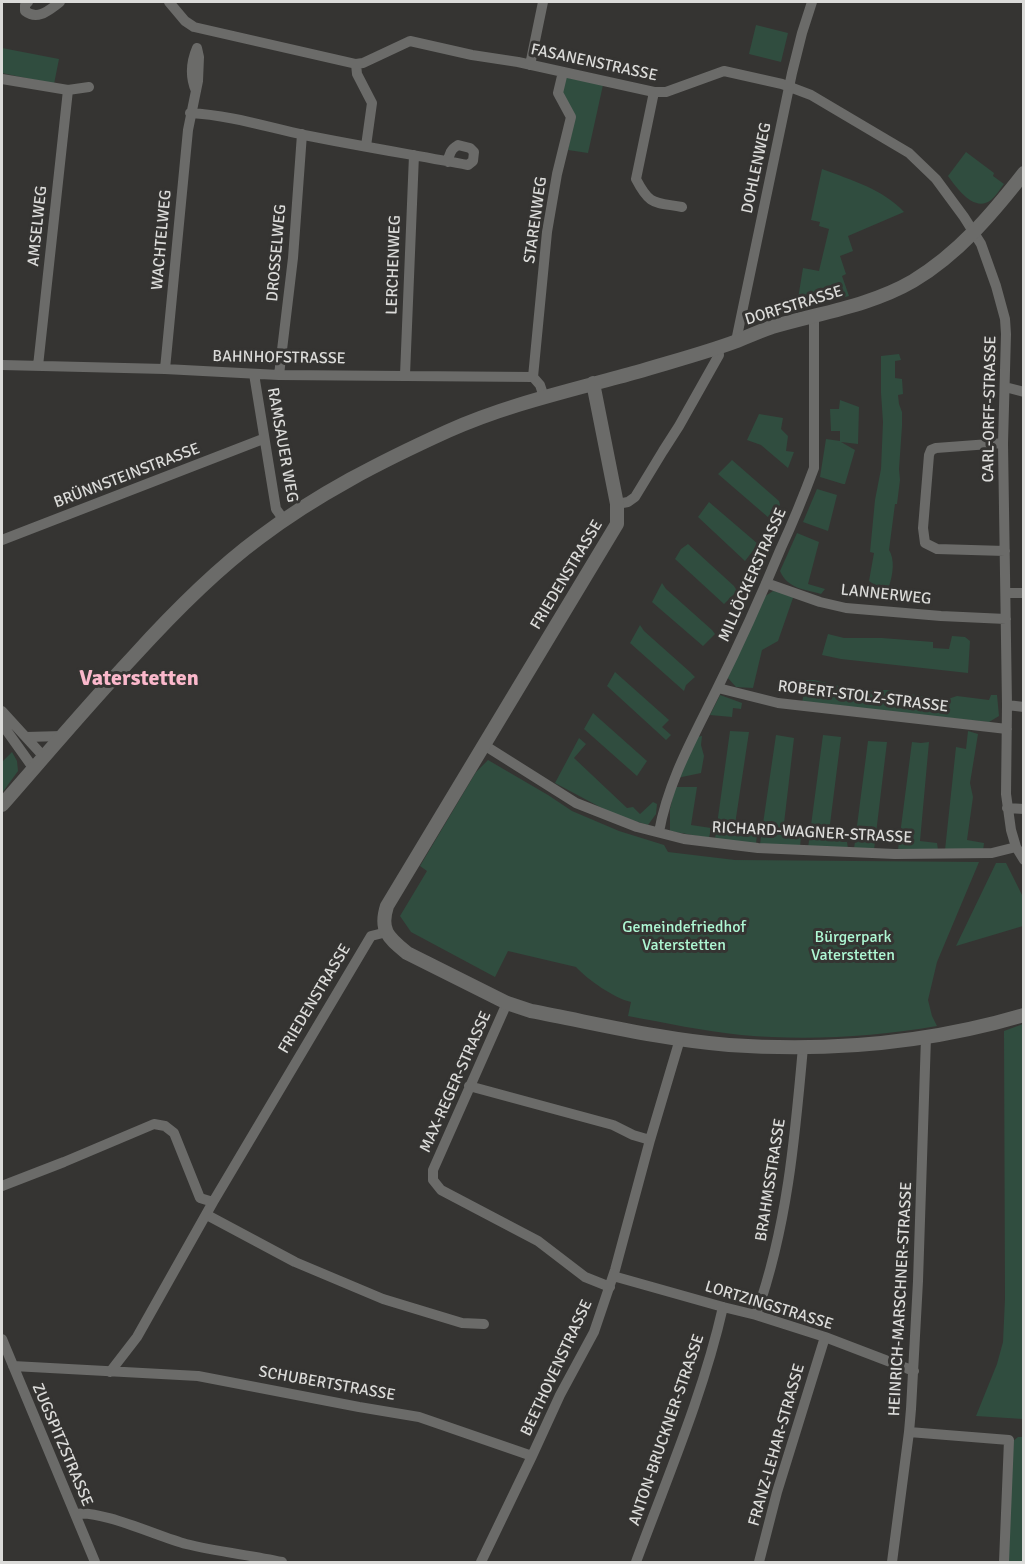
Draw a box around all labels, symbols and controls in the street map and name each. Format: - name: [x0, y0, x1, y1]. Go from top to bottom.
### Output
- street label: FASANENSTRASSE: [529, 40, 659, 86]
- street label: DOHLENWEG: [738, 121, 776, 215]
- street label: STARENWEG: [520, 175, 552, 265]
- street label: AMSELWEG: [24, 185, 52, 267]
- street label: WACHTELWEG: [148, 189, 176, 291]
- street label: DROSSELWEG: [263, 204, 291, 302]
- street label: LERCHENWEG: [383, 215, 405, 315]
- street label: DORFSTRASSE: [743, 282, 845, 330]
- street label: CARL-ORFF-STRASSE: [979, 335, 1001, 483]
- street label: BAHNHOFSTRASSE: [212, 347, 346, 369]
- street label: RAMSAUER WEG: [262, 386, 302, 504]
- street label: BRÜNNSTEINSTRASSE: [51, 439, 203, 513]
- street label: MILLÖCKERSTRASSE: [715, 505, 791, 645]
- street label: FRIEDENSTRASSE: [527, 517, 607, 633]
- street label: LANNERWEG: [840, 581, 932, 609]
- district label: Vaterstetten: [79, 666, 199, 692]
- street label: ROBERT-STOLZ-STRASSE: [777, 677, 949, 717]
- street label: RICHARD-WAGNER-STRASSE: [711, 818, 913, 848]
- park label: Gemeindefriedhof Vaterstetten: [622, 918, 746, 956]
- park label: Bürgerpark Vaterstetten: [811, 928, 895, 966]
- street label: FRIEDENSTRASSE: [275, 941, 355, 1057]
- street label: MAX-REGER-STRASSE: [416, 1008, 496, 1156]
- street label: BRAHMSSTRASSE: [752, 1117, 790, 1243]
- street label: HEINRICH-MARSCHNER-STRASSE: [885, 1181, 917, 1417]
- street label: LORTZINGSTRASSE: [703, 1277, 835, 1335]
- street label: BEETHOVENSTRASSE: [517, 1297, 597, 1439]
- street label: ANTON-BRUCKNER-STRASSE: [625, 1332, 709, 1528]
- street label: FRANZ-LEHAR-STRASSE: [745, 1362, 809, 1528]
- street label: SCHUBERTSTRASSE: [257, 1363, 397, 1405]
- street label: ZUGSPITZSTRASSE: [27, 1381, 97, 1509]

